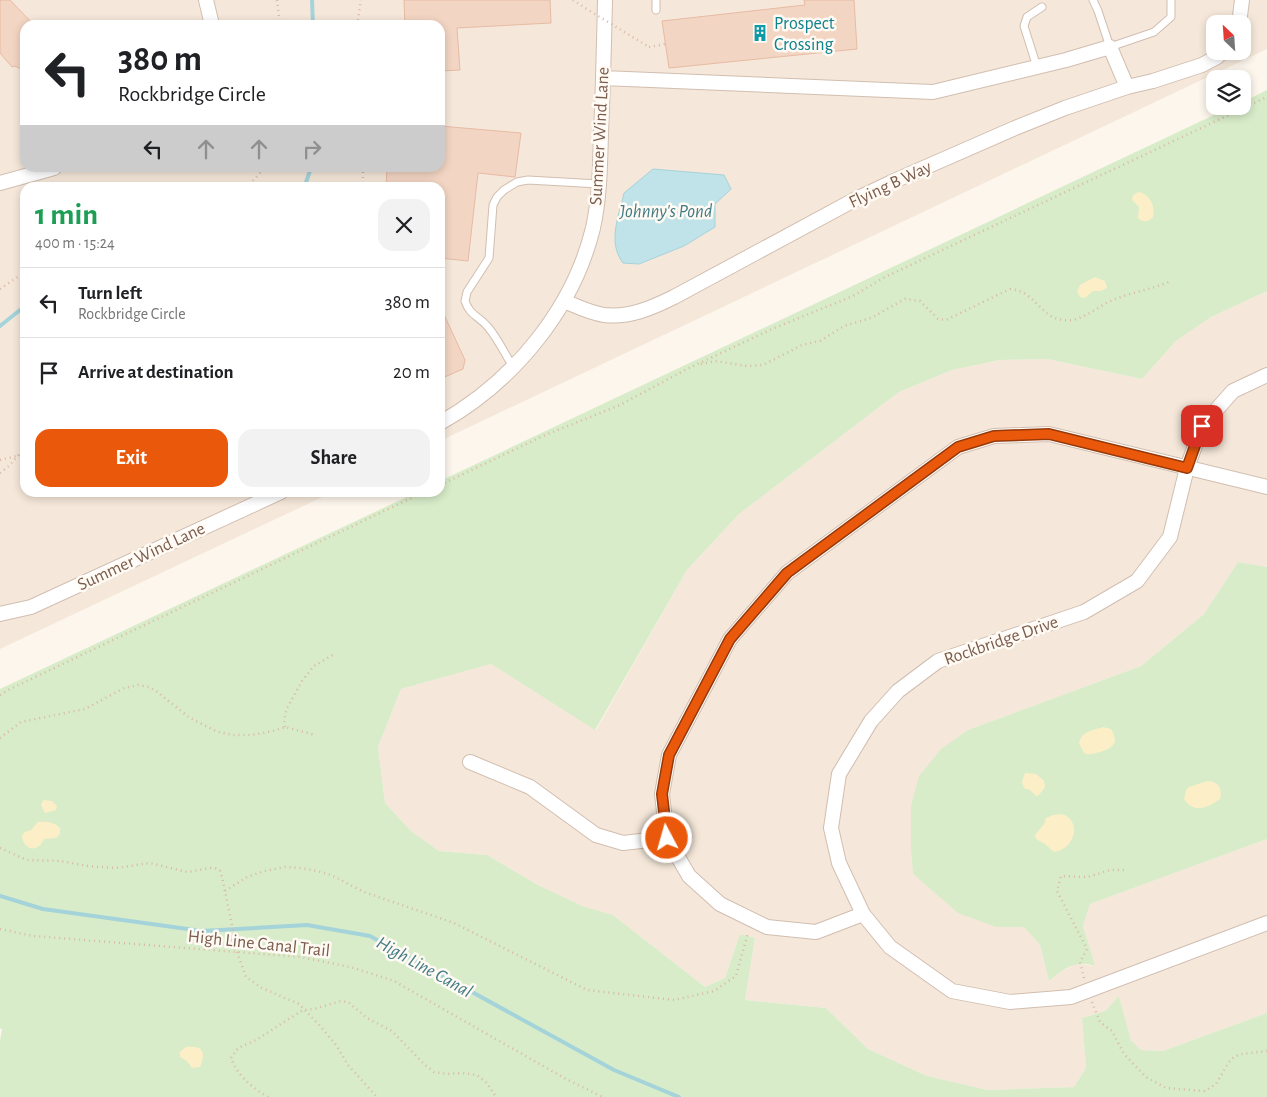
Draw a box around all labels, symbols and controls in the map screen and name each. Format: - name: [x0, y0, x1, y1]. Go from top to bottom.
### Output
- place label: Prospect Crossing: [774, 15, 835, 54]
- north arrow: [1206, 15, 1251, 60]
- map controls: [1206, 15, 1251, 115]
- building icon: Prospect Crossing: [750, 23, 770, 43]
- icon: left: [35, 40, 100, 105]
- text: 380 m: [118, 42, 202, 77]
- street label: Summer Wind Lane: [587, 66, 613, 206]
- button: layers: [1206, 70, 1251, 115]
- text: Rockbridge Circle: [118, 83, 266, 105]
- icon: left: [139, 135, 167, 163]
- icon: ahead: [192, 135, 220, 163]
- icon: ahead: [245, 135, 273, 163]
- icon: right: [298, 135, 326, 163]
- street label: Flying B Way: [846, 158, 935, 212]
- button: close: [378, 199, 430, 251]
- text: 1 min: [35, 200, 98, 230]
- water label: Johnny's Pond: [619, 202, 713, 221]
- text: 400 m · 15:24: [35, 235, 115, 251]
- text: Turn left: [78, 284, 142, 303]
- icon: left: [35, 289, 63, 317]
- text: 380 m: [385, 293, 430, 312]
- text: Rockbridge Circle: [78, 306, 186, 322]
- icon: arrive: [35, 359, 63, 387]
- text: Arrive at destination: [78, 363, 234, 382]
- text: 20 m: [393, 363, 430, 382]
- pin: [1181, 405, 1223, 447]
- icon: arrive: [1188, 412, 1216, 440]
- button: Exit: [35, 429, 228, 487]
- button: Share: [238, 429, 430, 487]
- street label: Summer Wind Lane: [75, 519, 208, 594]
- street label: Rockbridge Drive: [942, 613, 1061, 669]
- position arrow: [640, 811, 692, 863]
- street label: High Line Canal Trail: [187, 928, 331, 960]
- water label: High Line Canal: [373, 933, 476, 1002]

